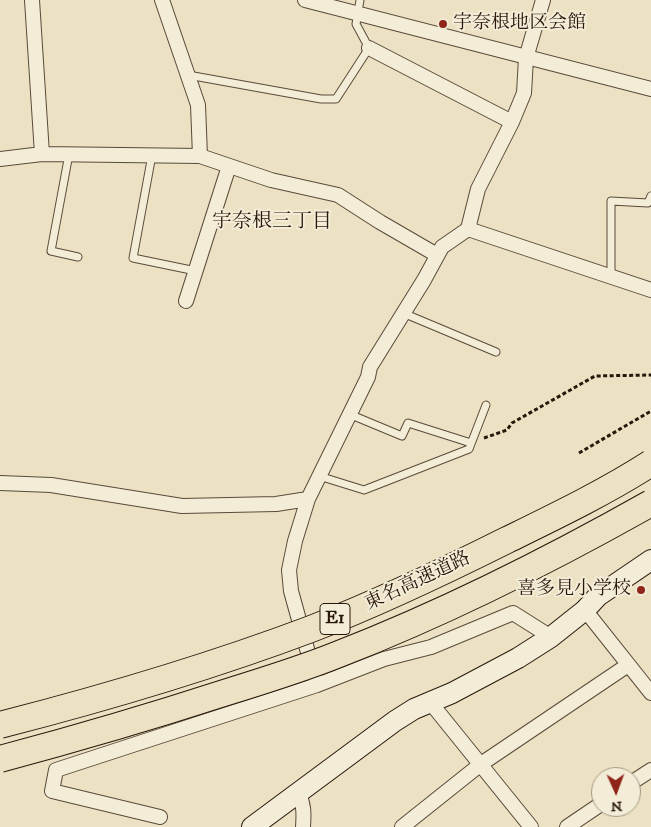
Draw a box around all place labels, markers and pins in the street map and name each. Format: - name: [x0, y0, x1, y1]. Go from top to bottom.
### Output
- place label: 宇奈根地区会館: [453, 13, 586, 35]
- marker: 宇奈根地区会館: [437, 18, 449, 30]
- place label: 喜多見小学校: [517, 579, 631, 601]
- marker: 喜多見小学校: [635, 584, 647, 596]

